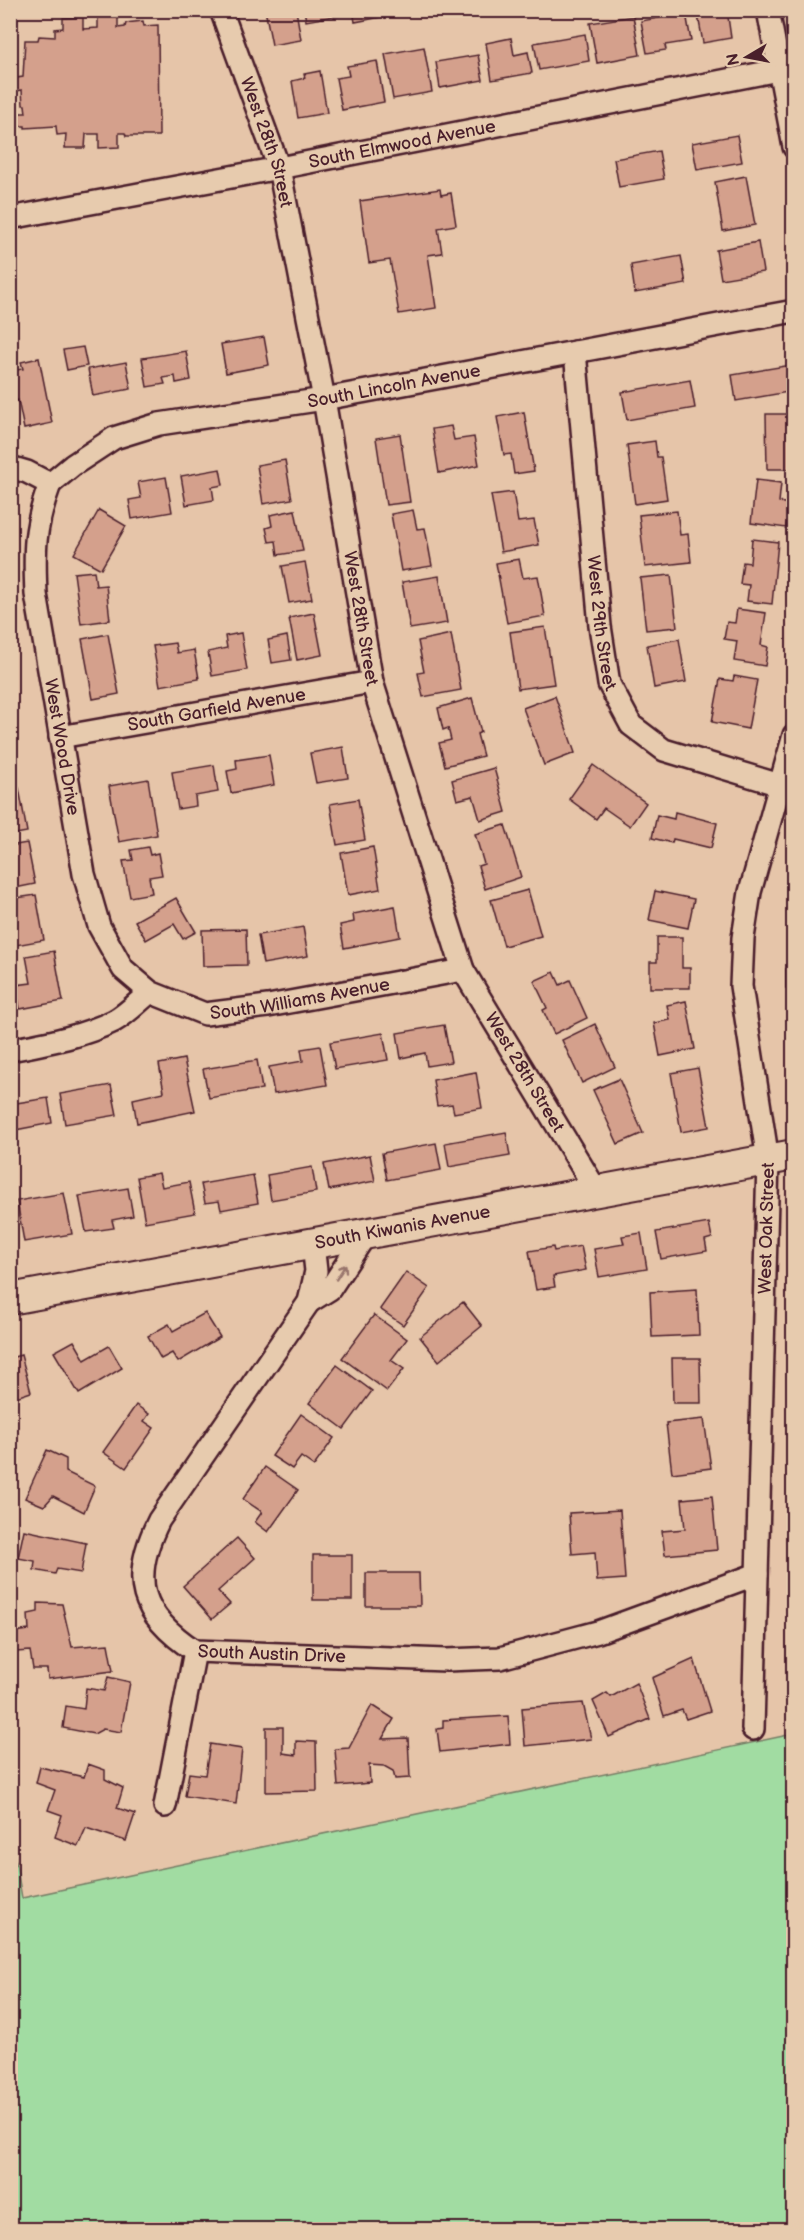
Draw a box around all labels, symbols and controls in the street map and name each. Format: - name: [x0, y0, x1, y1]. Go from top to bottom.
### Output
- north arrow: [717, 27, 777, 87]
- text: N: [723, 52, 744, 67]
- street label: West 28th Street: [235, 74, 296, 210]
- street label: South Elmwood Avenue: [307, 116, 498, 173]
- street label: South Lincoln Avenue: [306, 360, 482, 412]
- street label: West 28th Street: [339, 550, 383, 689]
- street label: West 29th Street: [583, 554, 621, 695]
- street label: West Wood Drive: [40, 677, 84, 817]
- street label: South Garfield Avenue: [126, 684, 308, 736]
- street label: South Williams Avenue: [209, 974, 392, 1024]
- street label: West 28th Street: [480, 1009, 569, 1136]
- street label: West Oak Street: [754, 1162, 779, 1294]
- street label: South Kiwanis Avenue: [313, 1201, 492, 1254]
- one-way arrow: [335, 1263, 348, 1280]
- street label: South Austin Drive: [197, 1641, 347, 1667]

